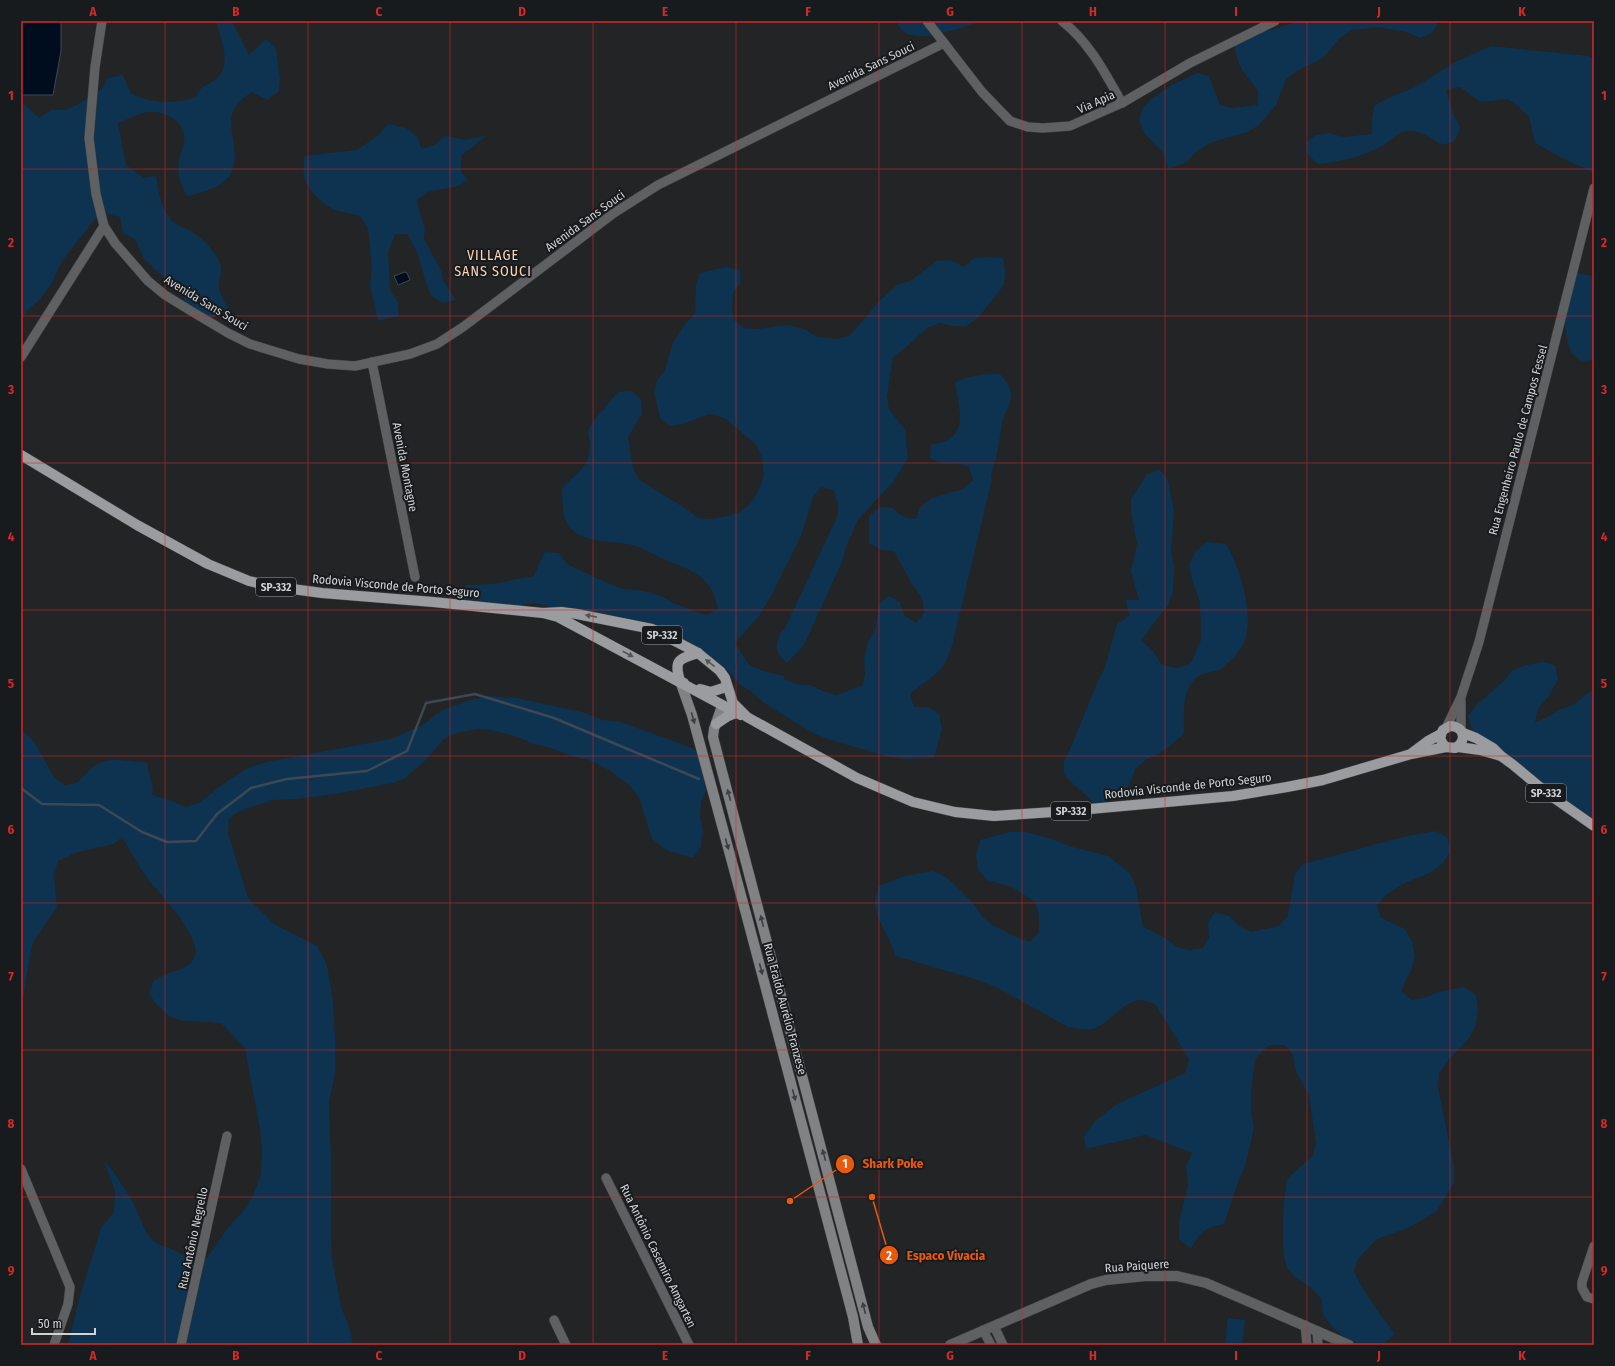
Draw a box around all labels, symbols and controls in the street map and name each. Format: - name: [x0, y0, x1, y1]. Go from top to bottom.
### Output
- text: A: [88, 4, 97, 19]
- text: B: [232, 4, 240, 19]
- text: C: [376, 4, 383, 19]
- text: D: [518, 4, 526, 19]
- text: E: [662, 4, 668, 19]
- text: F: [805, 4, 811, 19]
- text: G: [946, 4, 954, 19]
- text: H: [1089, 4, 1097, 19]
- text: I: [1234, 4, 1238, 19]
- text: J: [1376, 4, 1381, 19]
- text: K: [1518, 4, 1526, 19]
- street label: Avenida Sans Souci: [825, 39, 917, 93]
- text: 1: [8, 88, 14, 103]
- street label: Via Apia: [1075, 88, 1117, 116]
- text: 1: [1601, 88, 1607, 103]
- street label: Avenida Sans Souci: [543, 187, 627, 255]
- text: 2: [7, 235, 14, 250]
- text: 2: [1600, 235, 1607, 250]
- district label: VILLAGE SANS SOUCI: [454, 247, 532, 280]
- street label: Avenida Sans Souci: [162, 273, 250, 333]
- street label: Rua Engenheiro Paulo de Campos Fessel: [1486, 343, 1550, 537]
- text: 3: [7, 382, 14, 397]
- text: 3: [1600, 382, 1607, 397]
- street label: Avenida Montagne: [389, 421, 421, 513]
- text: 4: [8, 529, 15, 544]
- text: 4: [1601, 529, 1608, 544]
- street label: Rodovia Visconde de Porto Seguro: [312, 572, 480, 600]
- road number: SP-332: [256, 578, 296, 596]
- one-way arrow: [585, 613, 597, 619]
- road number: SP-332: [642, 626, 682, 644]
- one-way arrow: [622, 651, 634, 658]
- one-way arrow: [705, 659, 716, 667]
- text: 5: [8, 676, 14, 691]
- text: 5: [1601, 676, 1607, 691]
- one-way arrow: [690, 712, 696, 724]
- street label: Rodovia Visconde de Porto Seguro: [1104, 770, 1272, 802]
- road number: SP-332: [1526, 784, 1566, 802]
- one-way arrow: [726, 789, 732, 802]
- road number: SP-332: [1051, 802, 1091, 820]
- text: 6: [8, 822, 15, 837]
- text: 6: [1601, 822, 1608, 837]
- one-way arrow: [724, 838, 730, 850]
- one-way arrow: [759, 915, 765, 927]
- street label: Rua Eraldo Aurélio Franzese: [761, 942, 809, 1076]
- one-way arrow: [758, 963, 764, 975]
- text: 7: [8, 969, 14, 984]
- text: 7: [1601, 969, 1607, 984]
- one-way arrow: [791, 1089, 797, 1101]
- text: 8: [8, 1116, 15, 1131]
- text: 8: [1601, 1116, 1608, 1131]
- one-way arrow: [820, 1149, 826, 1162]
- callout: Shark Poke: [835, 1151, 931, 1176]
- text: Shark Poke: [863, 1156, 924, 1171]
- text: 1: [842, 1157, 848, 1171]
- street label: Rua Antônio Casemiro Amgarten: [617, 1182, 699, 1330]
- street label: Rua Antônio Negrello: [175, 1186, 211, 1290]
- callout: Espaco Vivacia: [879, 1243, 994, 1268]
- text: Espaco Vivacia: [907, 1248, 986, 1263]
- text: 2: [885, 1249, 892, 1263]
- street label: Rua Paiquere: [1104, 1257, 1170, 1275]
- text: 9: [8, 1263, 15, 1278]
- text: 9: [1601, 1263, 1608, 1278]
- one-way arrow: [860, 1302, 866, 1314]
- scale bar: [32, 1310, 95, 1336]
- text: 50 m: [38, 1317, 62, 1331]
- text: A: [88, 1348, 97, 1363]
- text: B: [232, 1348, 240, 1363]
- text: C: [376, 1348, 383, 1363]
- text: D: [518, 1348, 526, 1363]
- text: E: [662, 1348, 668, 1363]
- text: F: [805, 1348, 811, 1363]
- text: G: [946, 1348, 954, 1363]
- text: H: [1089, 1348, 1097, 1363]
- text: I: [1234, 1348, 1238, 1363]
- text: J: [1376, 1348, 1381, 1363]
- text: K: [1518, 1348, 1526, 1363]

